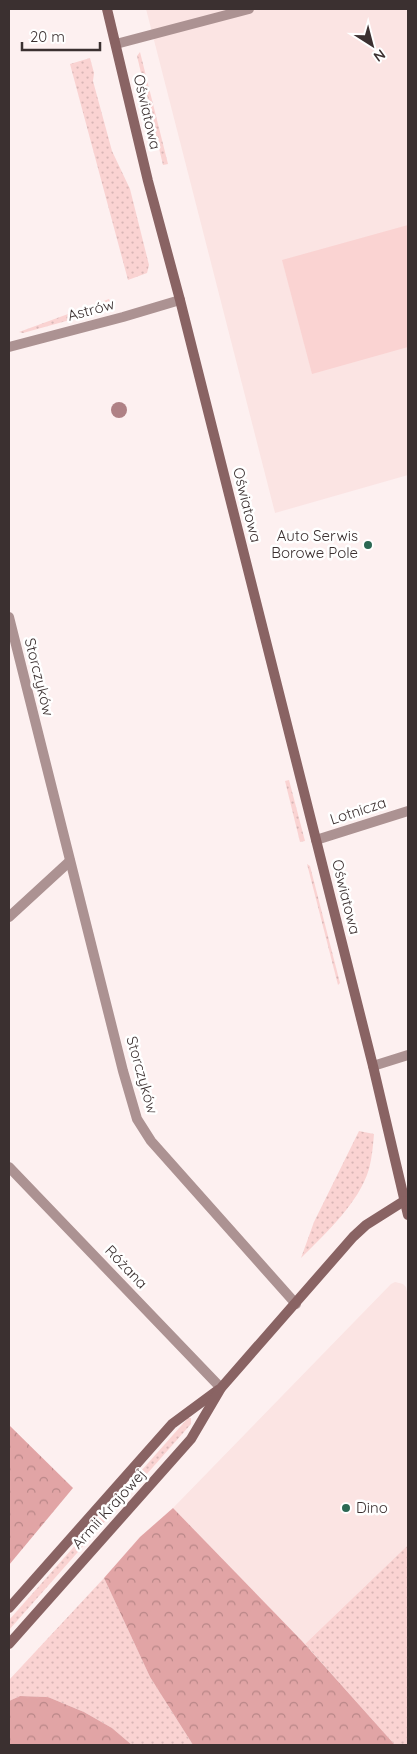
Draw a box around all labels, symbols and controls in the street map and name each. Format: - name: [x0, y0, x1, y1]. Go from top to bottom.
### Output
- scale bar: [22, 20, 100, 52]
- north arrow: [347, 20, 397, 70]
- text: 20 m: [30, 27, 65, 46]
- text: N: [370, 45, 389, 66]
- street label: Oświatowa: [130, 72, 165, 151]
- street label: Astrów: [65, 294, 116, 325]
- street label: Oświatowa: [229, 465, 266, 544]
- place label: Auto Serwis Borowe Pole: [271, 526, 358, 562]
- marker: Auto Serwis Borowe Pole: [362, 539, 374, 551]
- street label: Storczyków: [21, 636, 58, 718]
- street label: Lotnicza: [327, 793, 388, 829]
- street label: Oświatowa: [328, 857, 365, 936]
- street label: Storczyków: [122, 1034, 163, 1116]
- street label: Różana: [101, 1241, 152, 1292]
- street label: Armii Krajowej: [68, 1465, 150, 1553]
- place label: Dino: [356, 1498, 388, 1517]
- marker: Dino: [340, 1502, 352, 1514]

